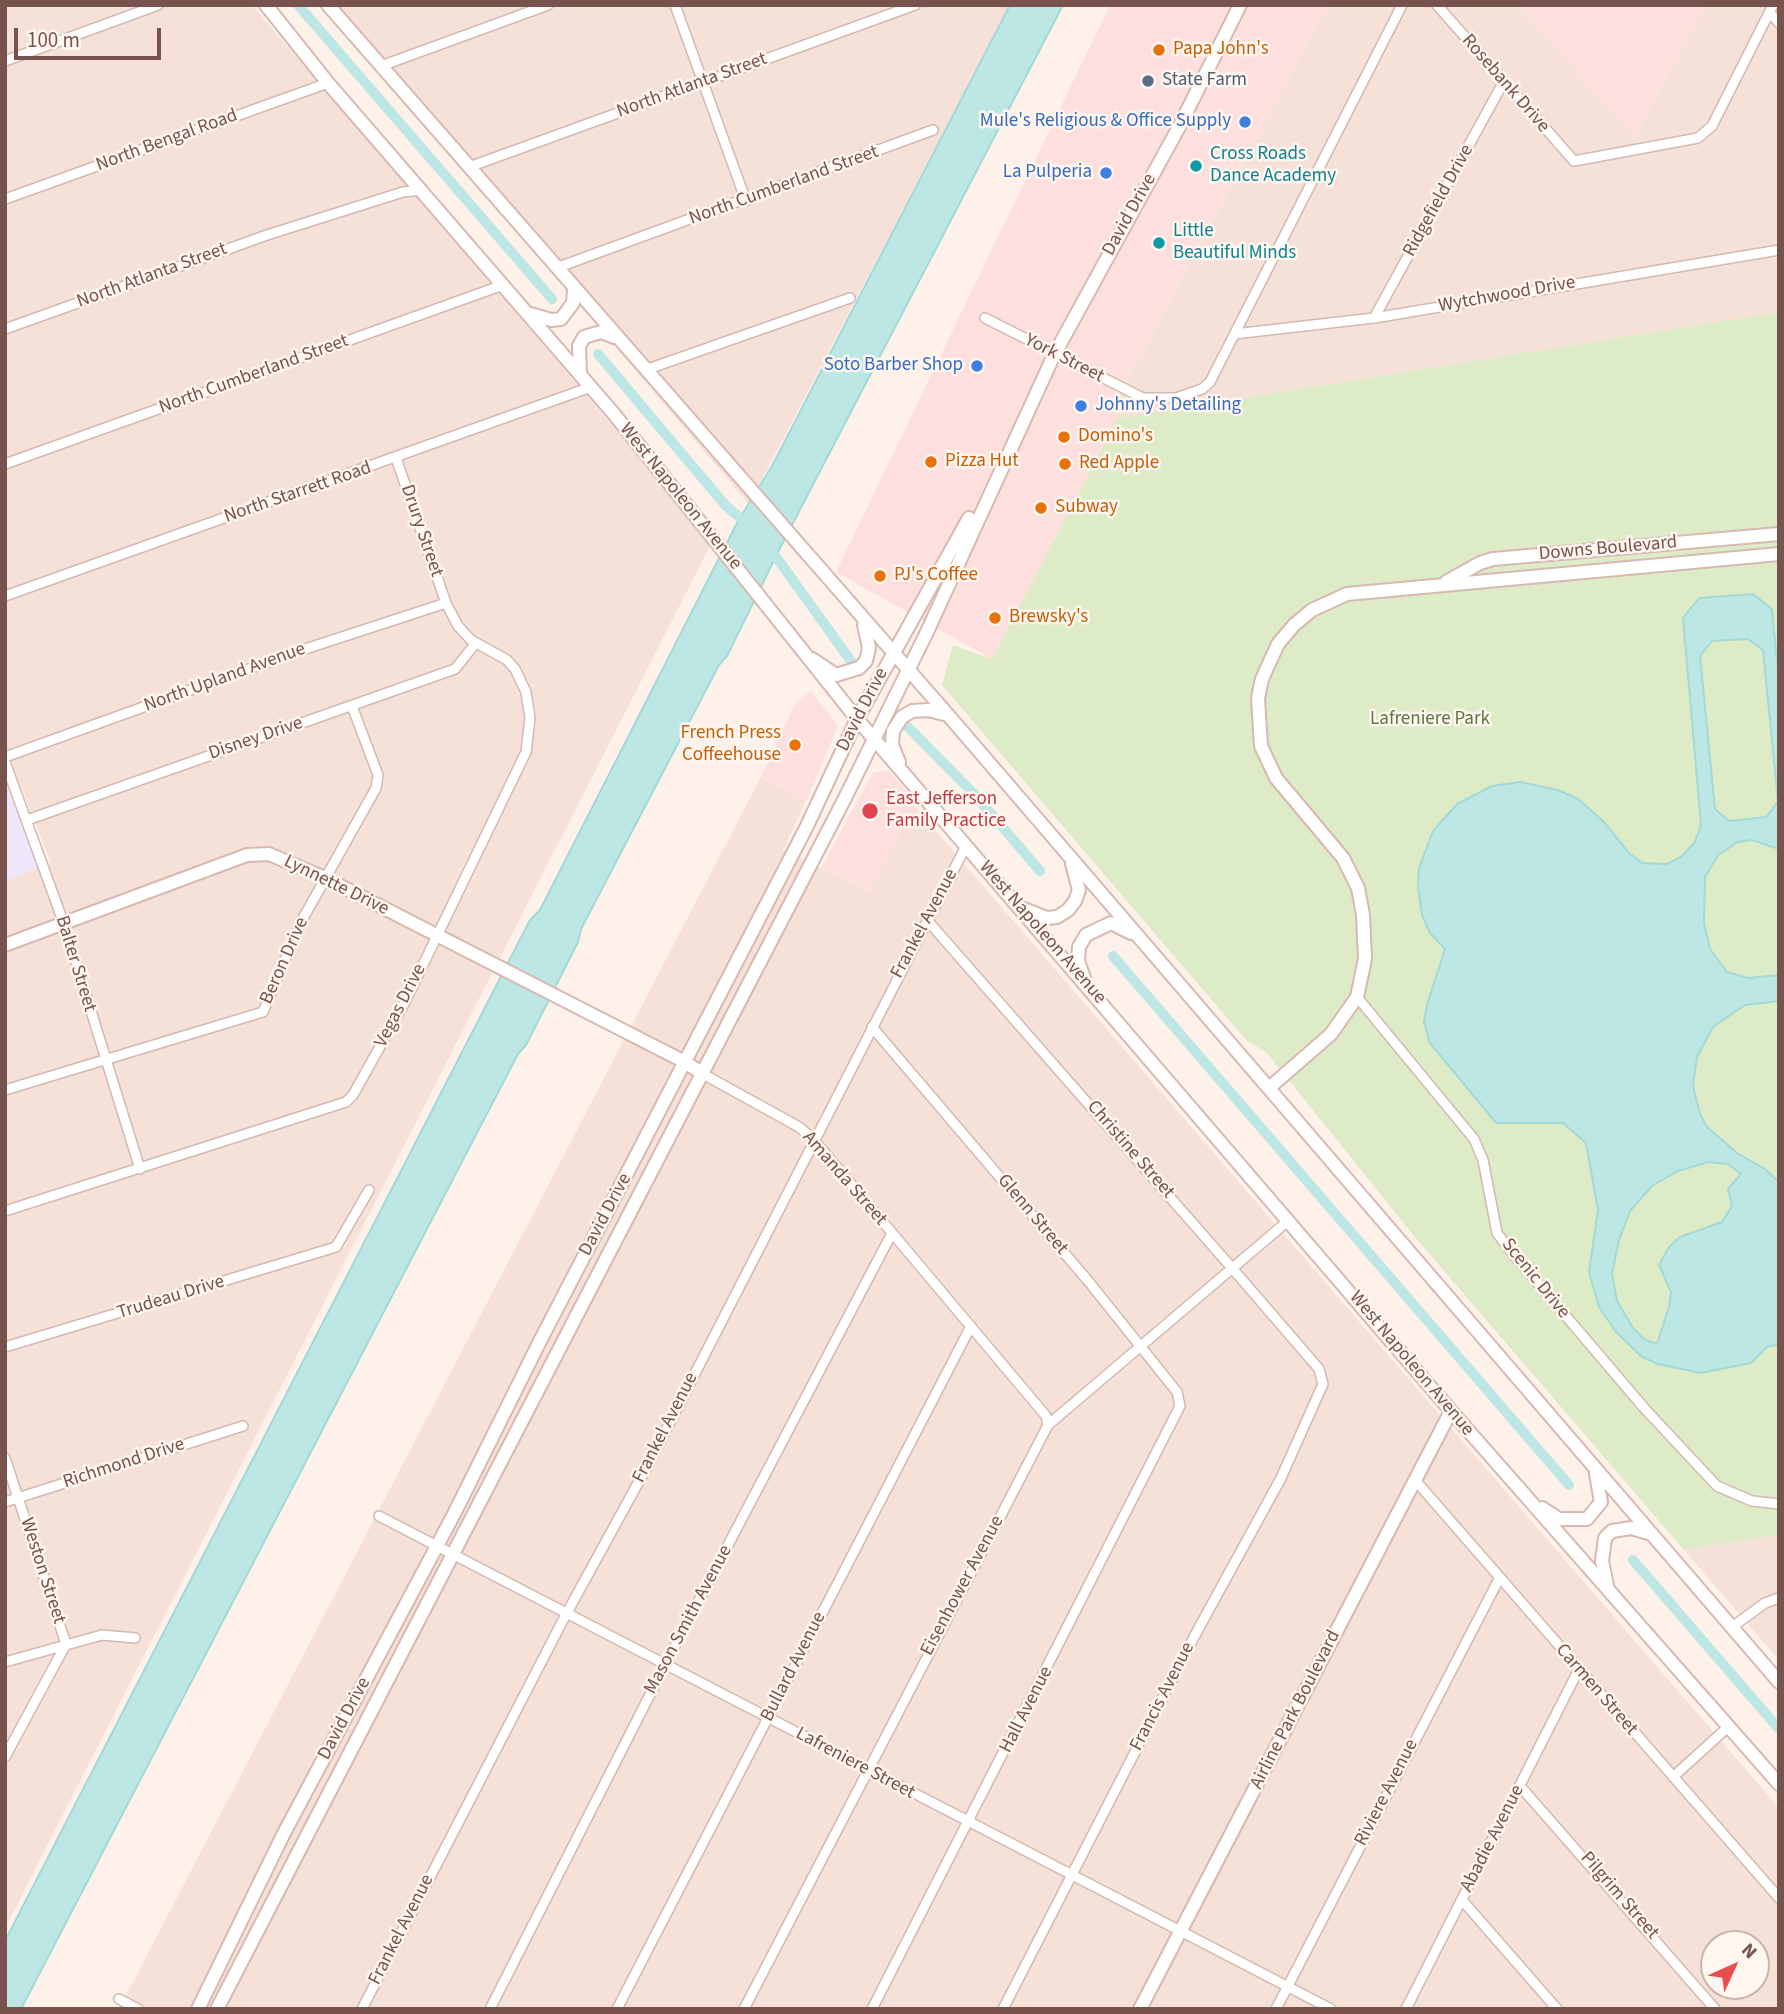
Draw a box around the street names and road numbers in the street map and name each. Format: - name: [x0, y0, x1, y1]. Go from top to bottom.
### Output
- street label: Rosebank Drive: [1456, 30, 1554, 138]
- street label: North Atlanta Street: [614, 48, 770, 124]
- street label: North Bengal Road: [93, 105, 241, 177]
- street label: North Cumberland Street: [686, 141, 882, 231]
- street label: Ridgefield Drive: [1399, 141, 1479, 261]
- street label: David Drive: [1098, 170, 1162, 260]
- street label: North Atlanta Street: [74, 238, 230, 314]
- street label: Wytchwood Drive: [1437, 272, 1577, 318]
- street label: York Street: [1021, 329, 1107, 389]
- street label: North Cumberland Street: [156, 330, 352, 420]
- street label: West Napoleon Avenue: [614, 419, 746, 575]
- street label: North Starrett Road: [221, 457, 375, 529]
- street label: Drury Street: [395, 482, 447, 580]
- street label: Downs Boulevard: [1538, 532, 1678, 566]
- street label: North Upland Avenue: [141, 638, 309, 718]
- street label: David Drive: [832, 665, 894, 755]
- street label: Disney Drive: [206, 712, 306, 766]
- street label: Lynnette Drive: [280, 851, 392, 921]
- street label: West Napoleon Avenue: [974, 857, 1110, 1009]
- street label: Frankel Avenue: [887, 865, 963, 983]
- street label: Balter Street: [50, 913, 100, 1015]
- street label: Beron Drive: [256, 914, 314, 1008]
- street label: Vegas Drive: [370, 960, 432, 1052]
- street label: Christine Street: [1081, 1096, 1179, 1204]
- street label: Amanda Street: [797, 1127, 891, 1231]
- street label: David Drive: [575, 1170, 637, 1260]
- street label: Glenn Street: [992, 1170, 1072, 1260]
- street label: Scenic Drive: [1496, 1234, 1574, 1324]
- street label: Trudeau Drive: [115, 1271, 227, 1325]
- street label: West Napoleon Avenue: [1344, 1287, 1478, 1441]
- street label: Frankel Avenue: [628, 1369, 704, 1487]
- street label: Richmond Drive: [60, 1434, 188, 1494]
- street label: Eisenhower Avenue: [917, 1512, 1009, 1660]
- street label: Weston Street: [14, 1515, 70, 1627]
- street label: Mason Smith Avenue: [640, 1542, 738, 1698]
- street label: Bullard Avenue: [757, 1608, 831, 1726]
- street label: Airline Park Boulevard: [1246, 1627, 1346, 1793]
- street label: Francis Avenue: [1126, 1639, 1200, 1755]
- street label: Carmen Street: [1550, 1640, 1642, 1740]
- street label: Hall Avenue: [996, 1663, 1058, 1757]
- street label: David Drive: [314, 1674, 376, 1764]
- street label: Lafreniere Street: [791, 1723, 919, 1805]
- street label: Riviere Avenue: [1350, 1736, 1424, 1850]
- street label: Abadie Avenue: [1456, 1782, 1530, 1896]
- street label: Pilgrim Street: [1575, 1848, 1663, 1944]
- street label: Frankel Avenue: [364, 1871, 440, 1989]

